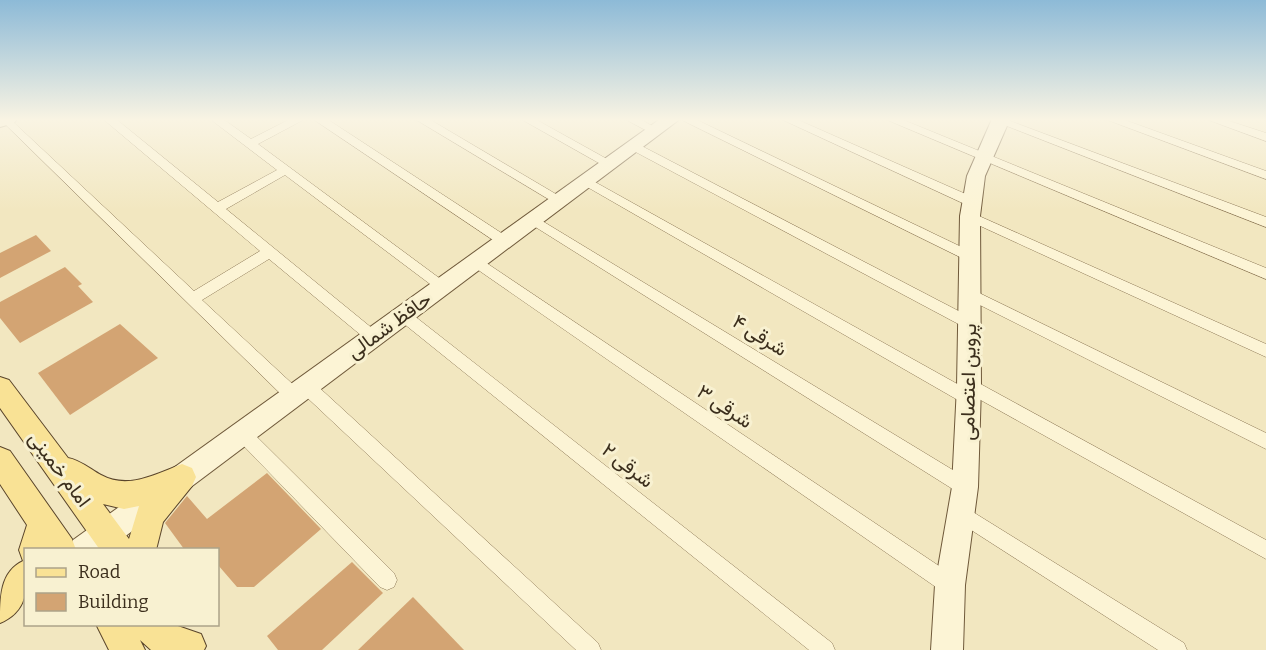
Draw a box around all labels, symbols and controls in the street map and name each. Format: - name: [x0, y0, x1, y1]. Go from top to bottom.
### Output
- street label: حافظ شمالی: [342, 286, 436, 364]
- street label: ۴ شرقی: [728, 309, 792, 362]
- street label: پروین اعتصامی: [955, 323, 983, 441]
- street label: ۳ شرقی: [692, 379, 757, 434]
- street label: امام خمینی: [23, 427, 96, 512]
- street label: ۲ شرقی: [597, 437, 659, 493]
- legend: [24, 548, 219, 626]
- text: Road: [78, 561, 121, 583]
- text: Building: [78, 591, 149, 613]

